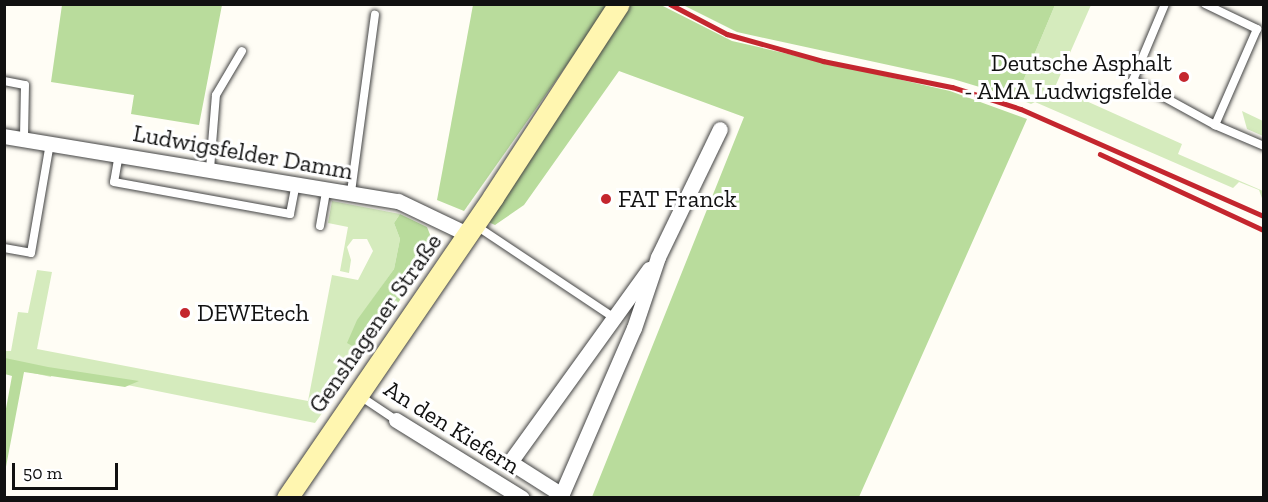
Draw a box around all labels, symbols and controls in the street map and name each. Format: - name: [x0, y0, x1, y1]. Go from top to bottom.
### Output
- place label: Deutsche Asphalt - AMA Ludwigsfelde: [963, 49, 1172, 105]
- marker: Deutsche Asphalt - AMA Ludwigsfelde: [1177, 70, 1191, 84]
- street label: Ludwigsfelder Damm: [131, 118, 355, 186]
- place label: FAT Franck: [618, 185, 737, 213]
- marker: FAT Franck: [599, 192, 613, 206]
- street label: Genshagener Straße: [302, 228, 448, 418]
- place label: DEWEtech: [197, 299, 309, 327]
- marker: DEWEtech: [178, 306, 192, 320]
- street label: An den Kiefern: [379, 374, 525, 480]
- scale bar: [15, 451, 122, 489]
- text: 50 m: [23, 462, 62, 484]

